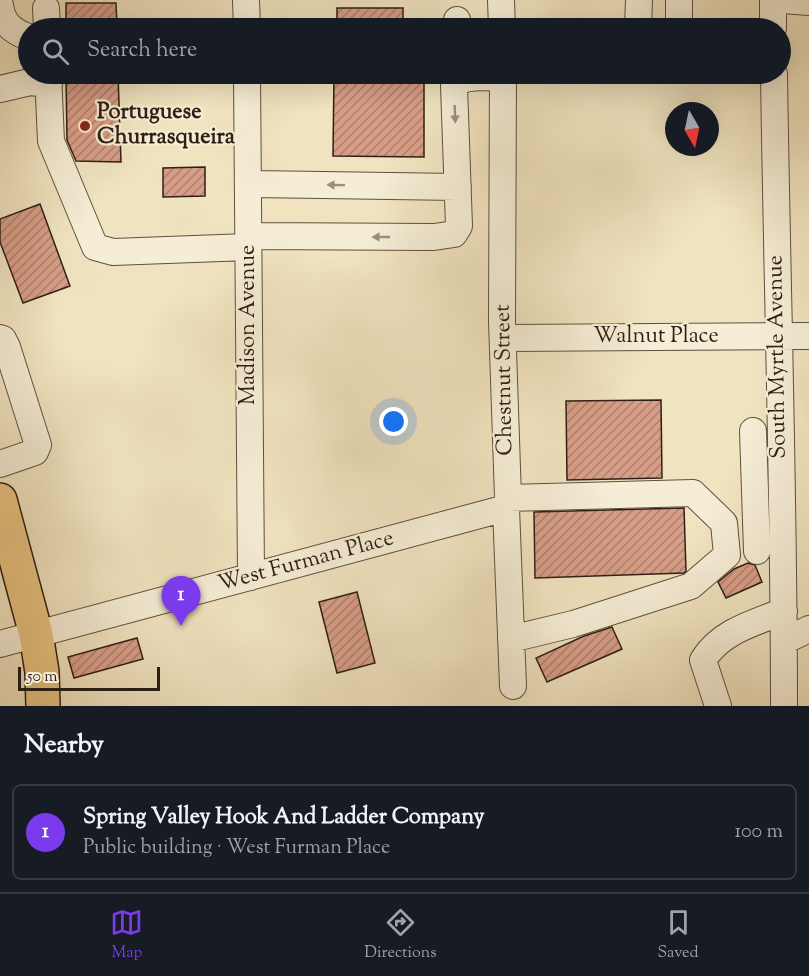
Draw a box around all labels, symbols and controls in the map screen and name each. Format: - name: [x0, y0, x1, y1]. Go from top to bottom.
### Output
- search box: [18, 18, 791, 84]
- icon: search: [39, 35, 72, 68]
- text: Search here: [87, 35, 197, 67]
- place label: Portuguese Churrasqueira: [97, 97, 236, 154]
- north arrow: [665, 102, 719, 156]
- one-way arrow: [451, 104, 460, 123]
- marker: Portuguese Churrasqueira: [78, 119, 92, 133]
- one-way arrow: [327, 180, 346, 190]
- one-way arrow: [371, 232, 390, 242]
- street label: Madison Avenue: [233, 245, 265, 405]
- street label: South Myrtle Avenue: [760, 255, 796, 459]
- street label: Chestnut Street: [488, 304, 522, 456]
- street label: Walnut Place: [593, 321, 719, 353]
- your location: [379, 407, 408, 436]
- street label: West Furman Place: [215, 523, 397, 601]
- pin: 1: [162, 576, 201, 626]
- scale bar: [18, 664, 160, 692]
- text: 50 m: [27, 666, 58, 689]
- text: Nearby: [24, 727, 104, 764]
- text: Spring Valley Hook And Ladder Company: [83, 802, 485, 834]
- text: 1: [42, 818, 49, 847]
- text: 100 m: [734, 818, 783, 847]
- text: Public building · West Furman Place: [83, 834, 390, 863]
- tab: Map: [110, 906, 143, 965]
- tab: Directions: [364, 906, 437, 965]
- tab: Saved: [657, 906, 699, 965]

